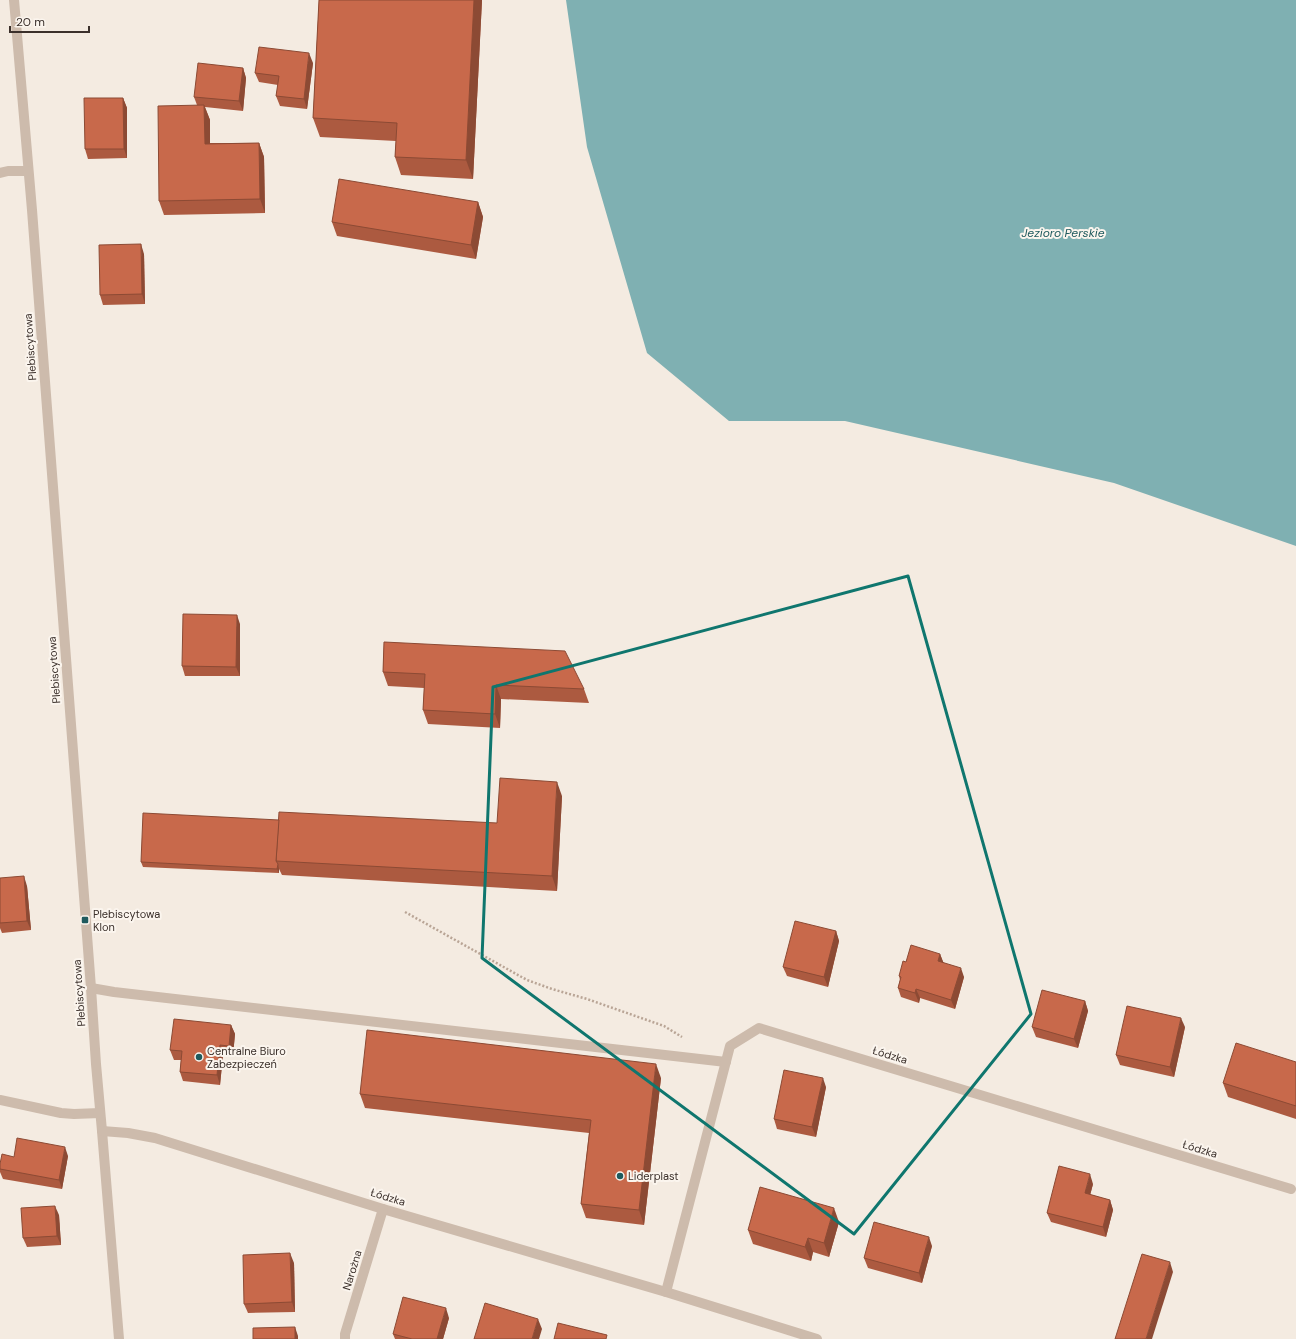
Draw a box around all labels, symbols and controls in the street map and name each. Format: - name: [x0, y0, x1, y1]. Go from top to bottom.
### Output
- scale bar: [10, 8, 89, 34]
- text: 20 m: [16, 14, 45, 30]
- water label: Jezioro Perskie: [1021, 225, 1105, 241]
- street label: Plebiscytowa: [21, 313, 39, 381]
- street label: Plebiscytowa: [45, 636, 63, 704]
- place label: Plebiscytowa Klon: [93, 907, 160, 934]
- marker: Plebiscytowa Klon: [80, 915, 90, 925]
- street label: Plebiscytowa: [70, 959, 88, 1027]
- street label: Łódzka: [871, 1043, 909, 1067]
- place label: Centralne Biuro Zabezpieczeń: [207, 1044, 286, 1071]
- marker: Centralne Biuro Zabezpieczeń: [194, 1052, 204, 1062]
- street label: Łódzka: [1181, 1137, 1219, 1161]
- place label: Liderplast: [628, 1169, 679, 1183]
- marker: Liderplast: [615, 1171, 625, 1181]
- street label: Łódzka: [369, 1185, 407, 1209]
- street label: Narożna: [339, 1248, 365, 1292]

